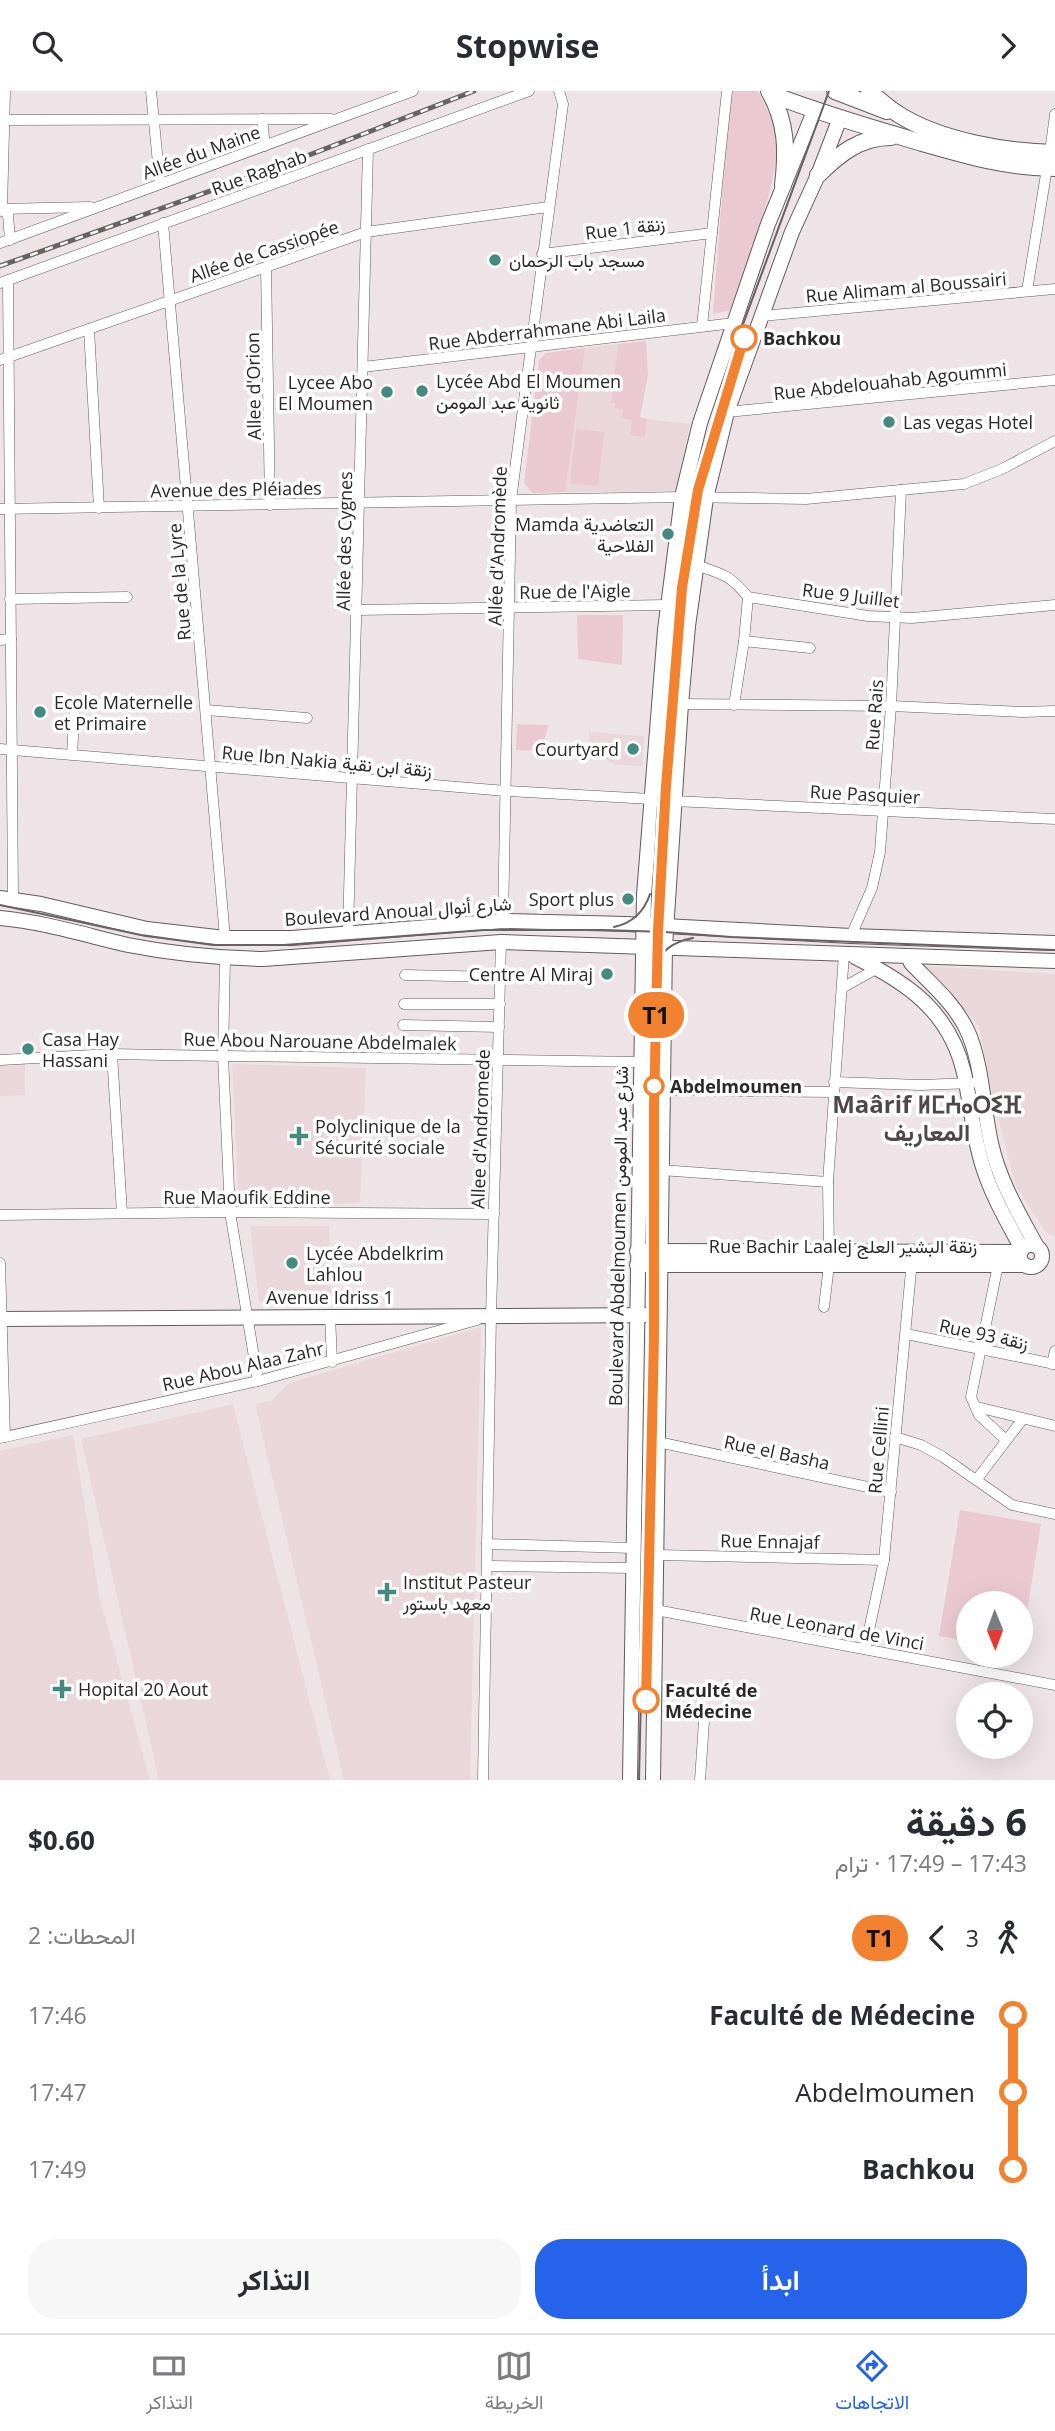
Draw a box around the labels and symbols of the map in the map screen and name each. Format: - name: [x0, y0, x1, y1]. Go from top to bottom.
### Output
- street label: Allée du Maine: [139, 120, 263, 184]
- street label: Rue Raghab: [208, 144, 310, 200]
- street label: Rue 1 زنقة: [584, 211, 666, 245]
- street label: Allée de Cassiopée: [186, 214, 342, 288]
- place label: مسجد باب الرحمان: [509, 248, 645, 272]
- marker: مسجد باب الرحمان: [487, 252, 503, 268]
- street label: Rue Alimam al Boussairi: [804, 266, 1008, 308]
- street label: Rue Abderrahmane Abi Laila: [427, 303, 667, 355]
- marker: Bachkou: [731, 325, 757, 351]
- place label: Bachkou: [763, 326, 841, 350]
- street label: Allee d'Orion: [240, 332, 266, 440]
- street label: Rue Abdelouahab Agoummi: [772, 357, 1008, 405]
- place label: Lycée Abd El Moumen ثانوية عبد المومن: [436, 369, 621, 414]
- place label: Lycee Abo El Moumen: [278, 370, 373, 415]
- marker: Lycée Abd El Moumen ثانوية عبد المومن: [414, 383, 430, 399]
- marker: Lycee Abo El Moumen: [379, 384, 395, 400]
- place label: Las vegas Hotel: [903, 410, 1033, 434]
- marker: Las vegas Hotel: [881, 414, 897, 430]
- street label: Allée d'Andromède: [482, 466, 512, 626]
- street label: Allée des Cygnes: [331, 471, 357, 611]
- street label: Avenue des Pléiades: [150, 476, 322, 502]
- place label: Mamda التعاضدية الفلاحية: [515, 512, 654, 557]
- street label: Rue de la Lyre: [162, 522, 196, 642]
- marker: Mamda التعاضدية الفلاحية: [660, 526, 676, 542]
- street label: Rue 9 Juillet: [801, 577, 901, 613]
- street label: Rue de l'Aigle: [519, 578, 631, 604]
- street label: Rue Rais: [860, 679, 888, 751]
- place label: Ecole Maternelle et Primaire: [54, 690, 193, 735]
- marker: Ecole Maternelle et Primaire: [32, 704, 48, 720]
- place label: Courtyard: [535, 737, 619, 761]
- street label: Rue Ibn Nakia زنقة ابن نقية: [221, 740, 433, 782]
- marker: Courtyard: [625, 741, 641, 757]
- street label: Rue Pasquier: [809, 779, 921, 809]
- place label: Sport plus: [529, 887, 614, 911]
- street label: Boulevard Anoual شارع أنوال: [284, 891, 512, 932]
- marker: Sport plus: [620, 891, 636, 907]
- place label: Centre Al Miraj: [469, 962, 593, 986]
- marker: Centre Al Miraj: [599, 966, 615, 982]
- line badge: T1: [624, 992, 688, 1038]
- place label: Casa Hay Hassani: [42, 1027, 120, 1072]
- street label: Rue Abou Narouane Abdelmalek: [183, 1027, 457, 1055]
- marker: Casa Hay Hassani: [20, 1041, 36, 1057]
- street label: Allee d'Andromede: [465, 1049, 495, 1209]
- street label: Boulevard Abdelmoumen شارع عبد المومن: [603, 1066, 634, 1406]
- place label: Abdelmoumen: [670, 1074, 802, 1098]
- marker: Abdelmoumen: [644, 1076, 664, 1096]
- district label: Maârif ⵍⵎⵄⴰⵔⵉⴼ المعاريف: [832, 1087, 1022, 1148]
- place label: Polyclinique de la Sécurité sociale: [315, 1114, 461, 1159]
- marker: Polyclinique de la Sécurité sociale: [289, 1126, 309, 1146]
- street label: Rue Maoufik Eddine: [163, 1185, 331, 1209]
- street label: Rue Bachir Laalej زنقة البشير العلج: [709, 1234, 977, 1259]
- place label: Lycée Abdelkrim Lahlou: [306, 1241, 444, 1286]
- marker: Lycée Abdelkrim Lahlou: [284, 1255, 300, 1271]
- street label: Avenue Idriss 1: [266, 1285, 394, 1309]
- street label: Rue 93 زنقة: [937, 1313, 1031, 1355]
- street label: Rue Abou Alaa Zahr: [160, 1336, 327, 1396]
- street label: Rue Cellini: [862, 1405, 894, 1495]
- street label: Rue el Basha: [722, 1429, 832, 1475]
- street label: Rue Ennajaf: [720, 1528, 821, 1554]
- place label: Institut Pasteur معهد باستور: [402, 1570, 532, 1615]
- marker: Institut Pasteur معهد باستور: [377, 1582, 397, 1602]
- north arrow: [956, 1591, 1032, 1668]
- street label: Rue Leonard de Vinci: [748, 1601, 926, 1655]
- place label: Hopital 20 Aout: [78, 1677, 208, 1701]
- place label: Faculté de Médecine: [665, 1678, 757, 1723]
- marker: Hopital 20 Aout: [52, 1679, 72, 1699]
- marker: Faculté de Médecine: [633, 1687, 659, 1713]

